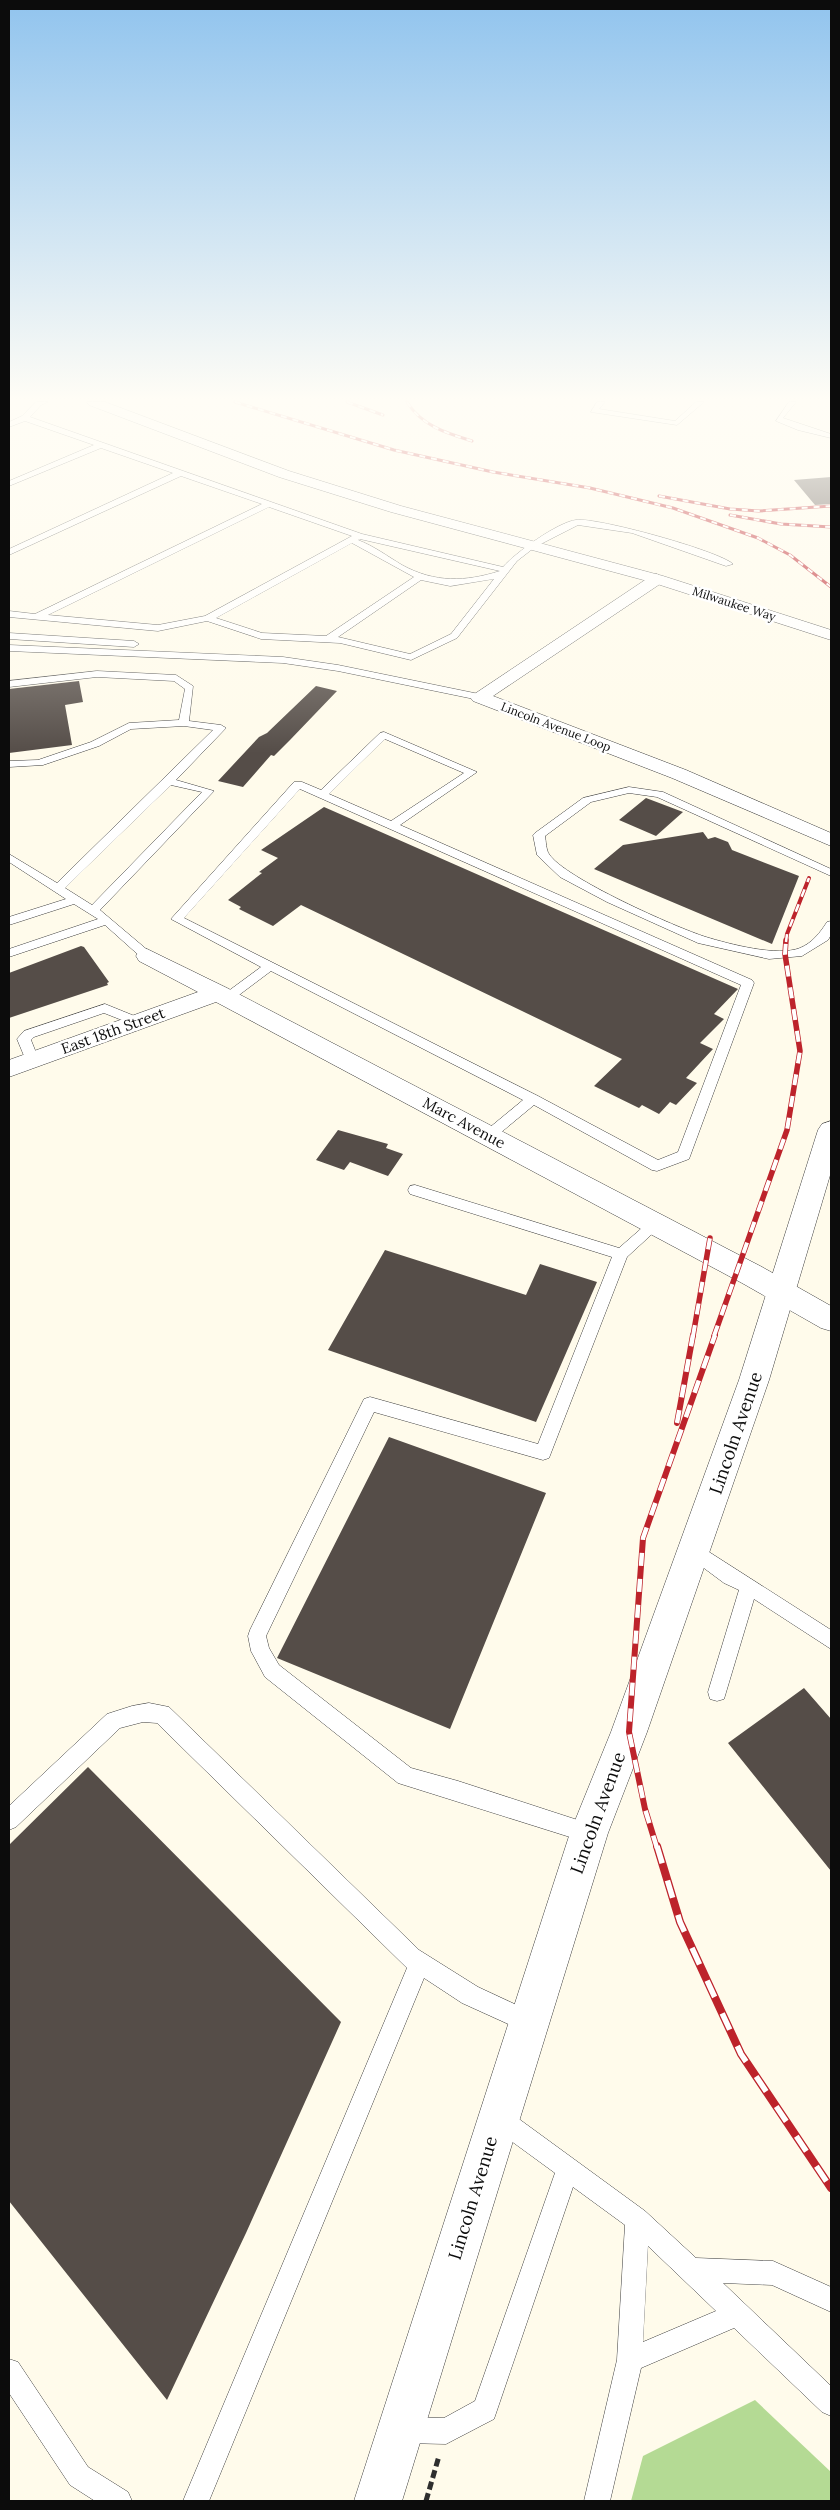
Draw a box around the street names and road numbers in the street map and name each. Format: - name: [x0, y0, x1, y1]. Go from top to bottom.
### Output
- street label: Milwaukee Way: [691, 583, 778, 624]
- street label: Lincoln Avenue Loop: [499, 699, 613, 754]
- street label: East 18th Street: [58, 1003, 167, 1058]
- street label: Marc Avenue: [420, 1093, 509, 1152]
- street label: Lincoln Avenue: [704, 1368, 767, 1497]
- street label: Lincoln Avenue: [565, 1749, 630, 1877]
- street label: Lincoln Avenue: [443, 2133, 502, 2262]

